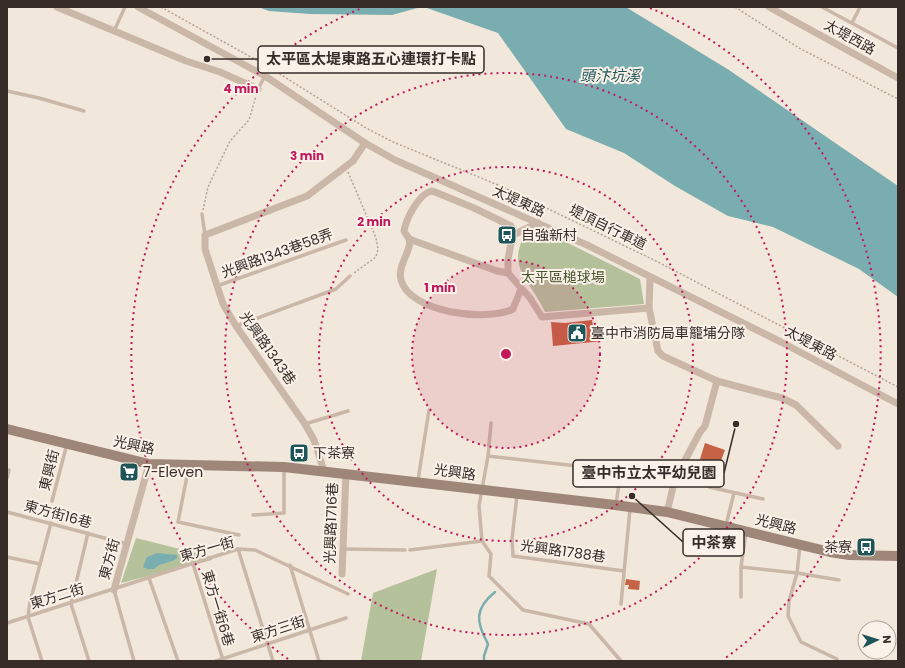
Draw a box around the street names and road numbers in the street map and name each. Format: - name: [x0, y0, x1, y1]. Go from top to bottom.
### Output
- street label: 太堤西路: [821, 15, 879, 59]
- street label: 太堤東路: [489, 180, 549, 222]
- street label: 堤頂自行車道: [566, 200, 650, 254]
- street label: 光興路1343巷58弄: [218, 224, 336, 282]
- street label: 光興路1343巷: [235, 307, 301, 389]
- street label: 太堤東路: [782, 321, 840, 365]
- street label: 光興路: [111, 431, 157, 459]
- street label: 東興街: [34, 447, 64, 493]
- street label: 光興路: [433, 459, 477, 485]
- street label: 光興路1716巷: [320, 482, 342, 564]
- street label: 東方街16巷: [22, 495, 94, 533]
- street label: 光興路: [753, 509, 799, 539]
- street label: 東方一街: [177, 532, 237, 566]
- street label: 光興路1788巷: [519, 535, 607, 567]
- street label: 東方街: [94, 536, 124, 582]
- street label: 東方一街6巷: [197, 567, 239, 649]
- street label: 東方二街: [27, 578, 87, 614]
- street label: 東方三街: [248, 611, 308, 647]

